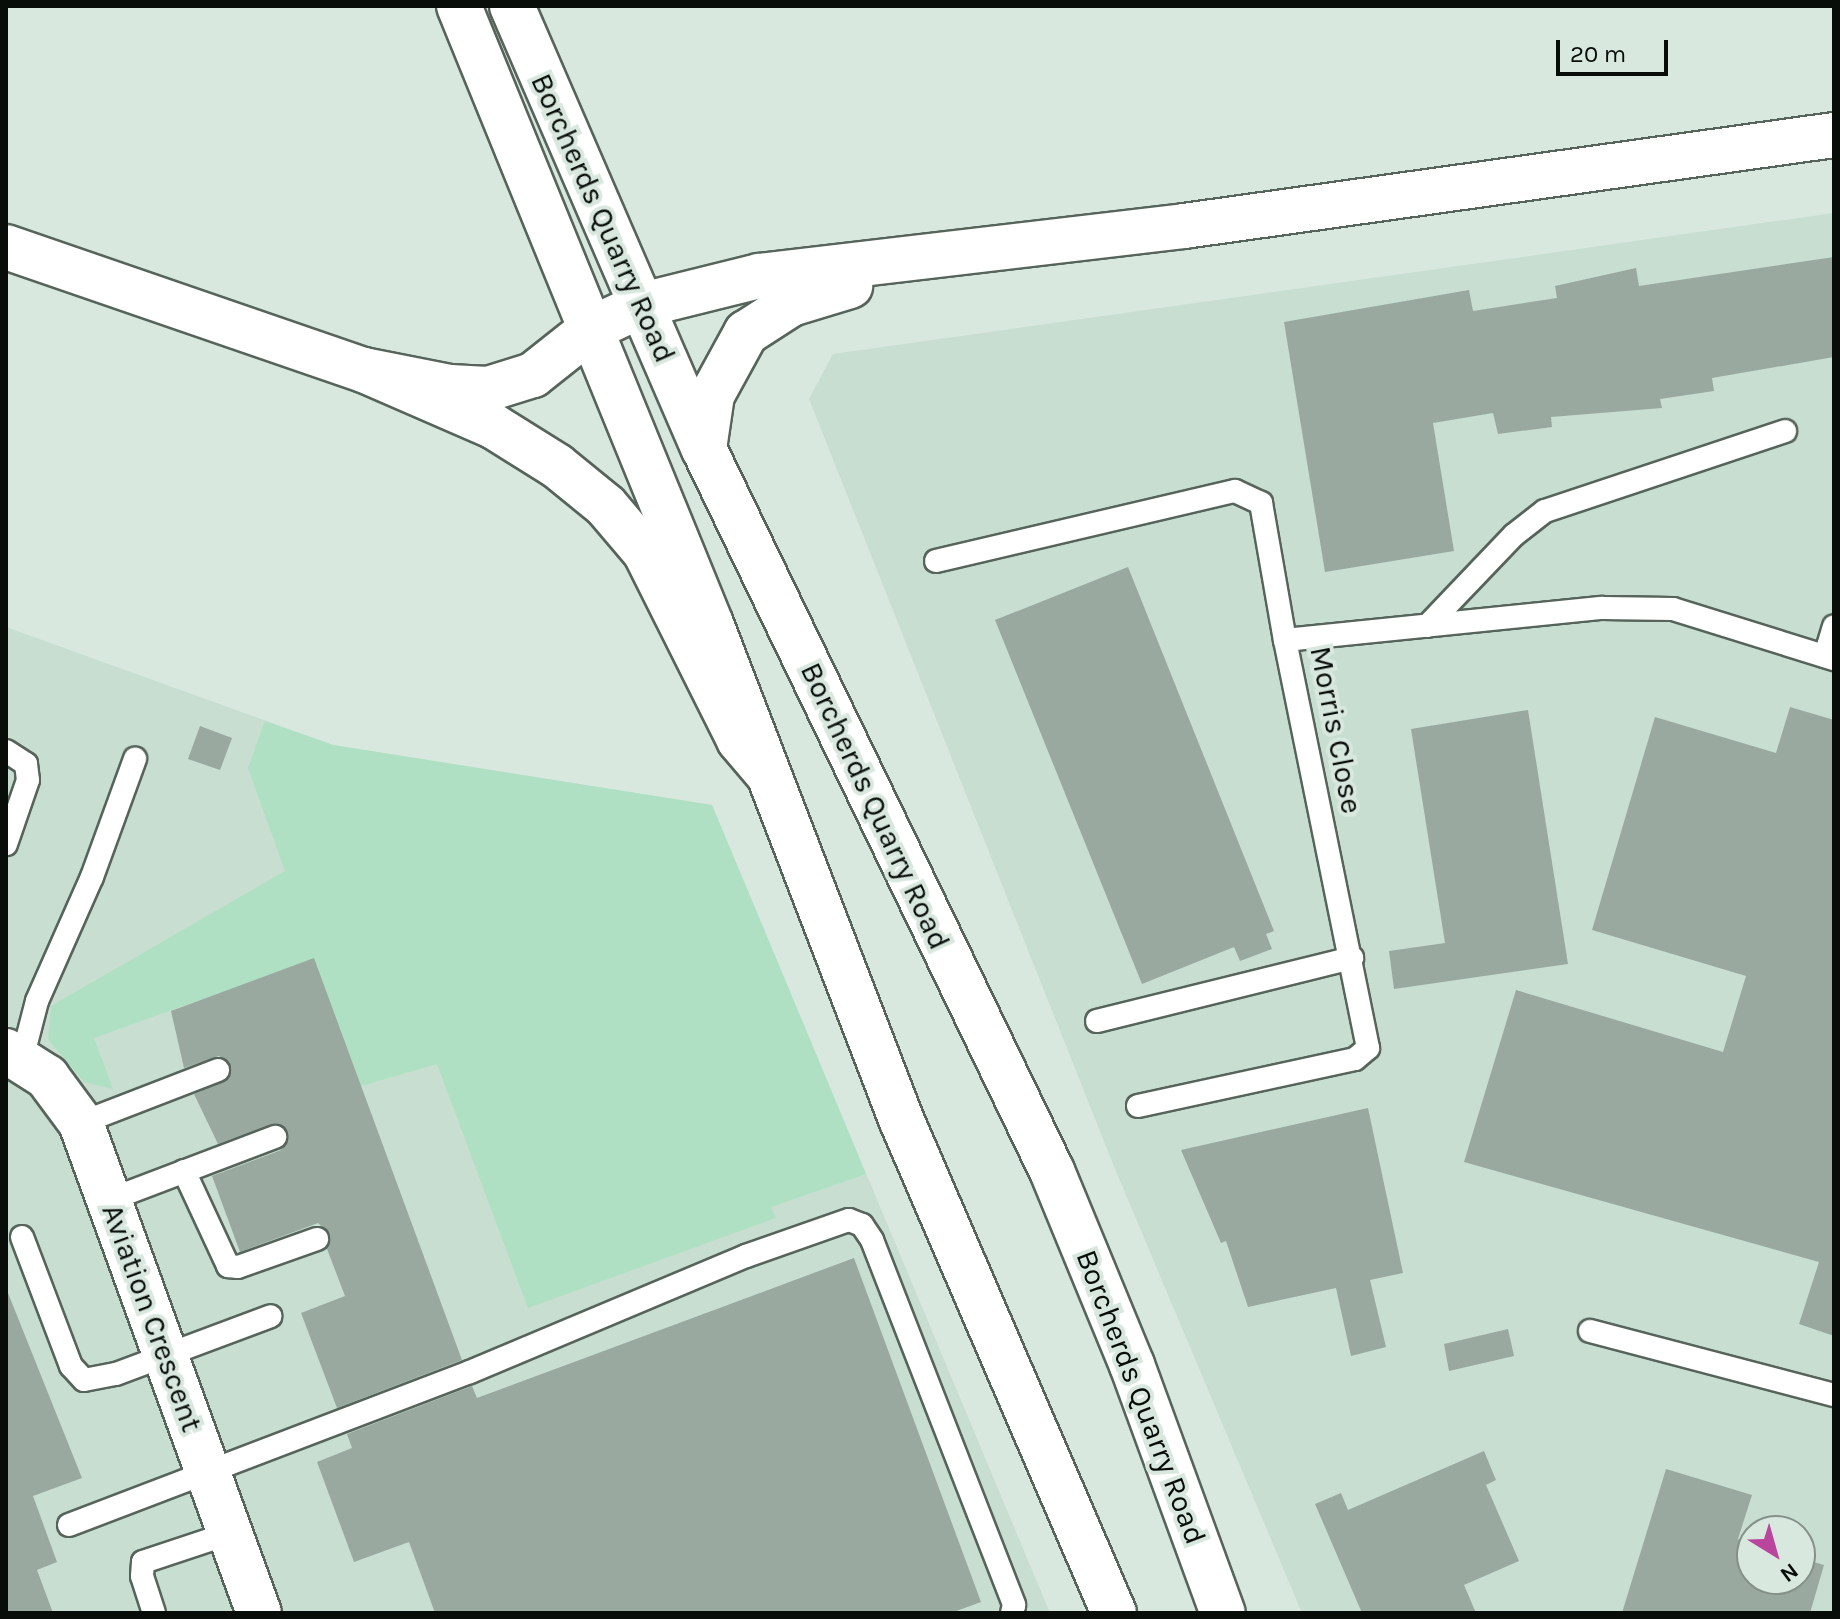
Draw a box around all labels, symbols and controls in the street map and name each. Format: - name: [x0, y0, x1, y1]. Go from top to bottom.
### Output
- scale bar: [1560, 24, 1672, 74]
- text: 20 m: [1570, 40, 1626, 68]
- street label: Borcherds Quarry Road: [523, 68, 683, 368]
- street label: Morris Close: [1302, 643, 1370, 817]
- street label: Borcherds Quarry Road: [793, 657, 957, 955]
- street label: Aviation Crescent: [94, 1199, 210, 1437]
- street label: Borcherds Quarry Road: [1068, 1245, 1214, 1549]
- north arrow: [1736, 1515, 1816, 1595]
- text: N: [1775, 1557, 1803, 1588]

